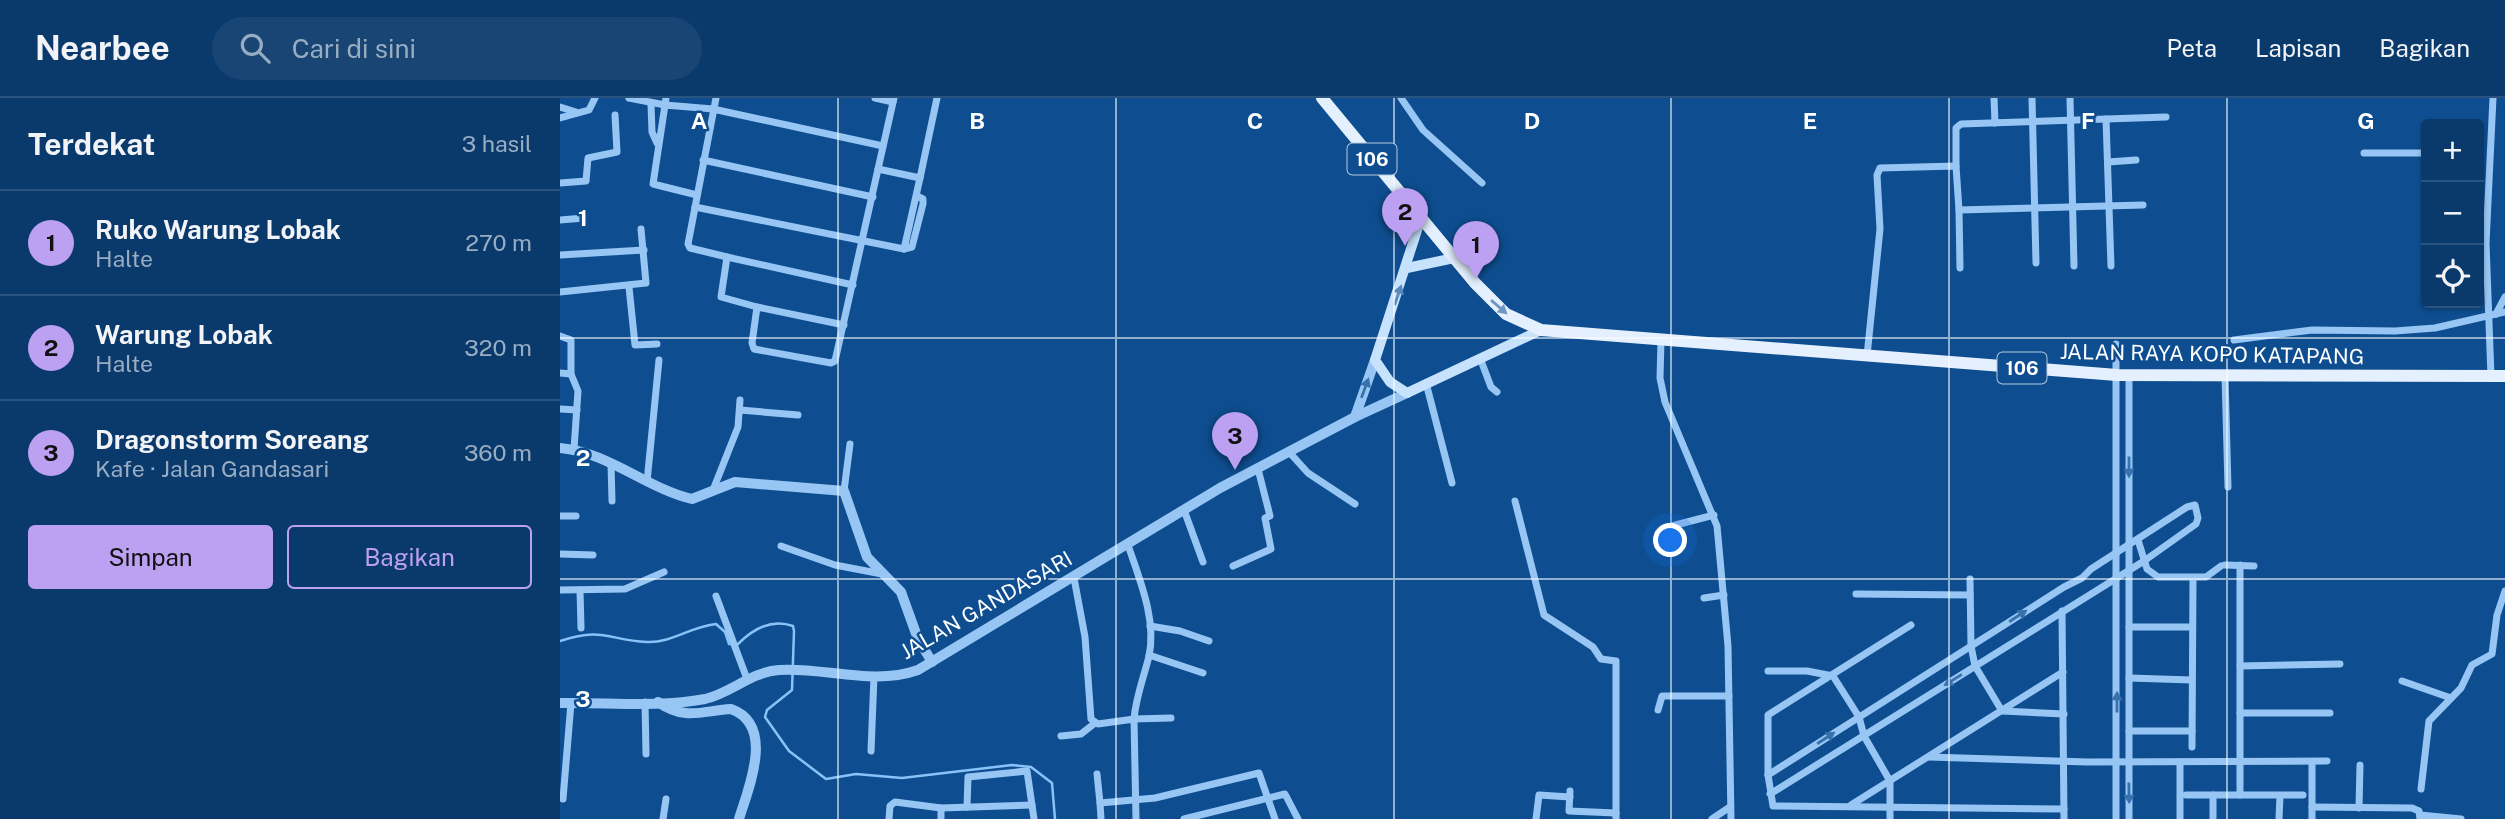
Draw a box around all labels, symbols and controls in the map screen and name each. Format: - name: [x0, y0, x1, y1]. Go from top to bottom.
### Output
- search box: [212, 17, 702, 80]
- text: Nearbee: [35, 29, 170, 67]
- icon: search: [236, 29, 274, 67]
- text: Cari di sini: [292, 33, 416, 64]
- text: Peta: [2166, 34, 2217, 62]
- text: Lapisan: [2255, 34, 2341, 62]
- text: Bagikan: [2379, 34, 2470, 62]
- text: A: [691, 107, 708, 134]
- text: B: [969, 107, 985, 134]
- text: C: [1247, 107, 1263, 134]
- text: D: [1524, 107, 1540, 134]
- text: E: [1803, 107, 1817, 134]
- text: F: [2081, 107, 2095, 134]
- text: G: [2357, 107, 2375, 134]
- map controls: [2421, 119, 2484, 308]
- button: +: [2421, 119, 2484, 182]
- text: Terdekat: [28, 126, 155, 162]
- text: 3 hasil: [462, 130, 532, 157]
- road number: 106: [1348, 143, 1396, 174]
- button: −: [2421, 182, 2484, 245]
- pin: 2: [1382, 188, 1428, 246]
- text: 1: [578, 204, 588, 231]
- text: Ruko Warung Lobak: [95, 214, 341, 245]
- pin: 1: [1453, 221, 1499, 279]
- text: 1: [46, 229, 56, 256]
- text: 270 m: [465, 229, 532, 256]
- text: Halte: [95, 245, 153, 272]
- button: locate: [2421, 245, 2484, 308]
- one-way arrow: [1393, 284, 1404, 305]
- one-way arrow: [1491, 299, 1508, 314]
- text: Warung Lobak: [95, 319, 273, 350]
- text: 2: [44, 334, 58, 361]
- text: 320 m: [464, 334, 532, 361]
- street label: JALAN RAYA KOPO KATAPANG: [2060, 339, 2364, 369]
- text: Halte: [95, 350, 153, 377]
- road number: 106: [1998, 352, 2046, 384]
- one-way arrow: [1360, 378, 1371, 399]
- pin: 3: [1212, 412, 1258, 470]
- text: Dragonstorm Soreang: [95, 424, 369, 455]
- text: 3: [43, 439, 59, 466]
- text: 360 m: [464, 439, 532, 466]
- text: 2: [576, 444, 590, 471]
- text: Kafe · Jalan Gandasari: [95, 455, 329, 482]
- one-way arrow: [2123, 456, 2135, 478]
- your location: [1653, 523, 1687, 557]
- button: Simpan: [28, 525, 273, 589]
- button: Bagikan: [287, 525, 532, 589]
- street label: JALAN GANDASARI: [896, 546, 1076, 664]
- one-way arrow: [2008, 610, 2027, 623]
- one-way arrow: [1944, 673, 1963, 686]
- text: 3: [575, 685, 591, 712]
- one-way arrow: [2111, 691, 2123, 713]
- one-way arrow: [1816, 732, 1836, 745]
- one-way arrow: [2123, 782, 2135, 804]

